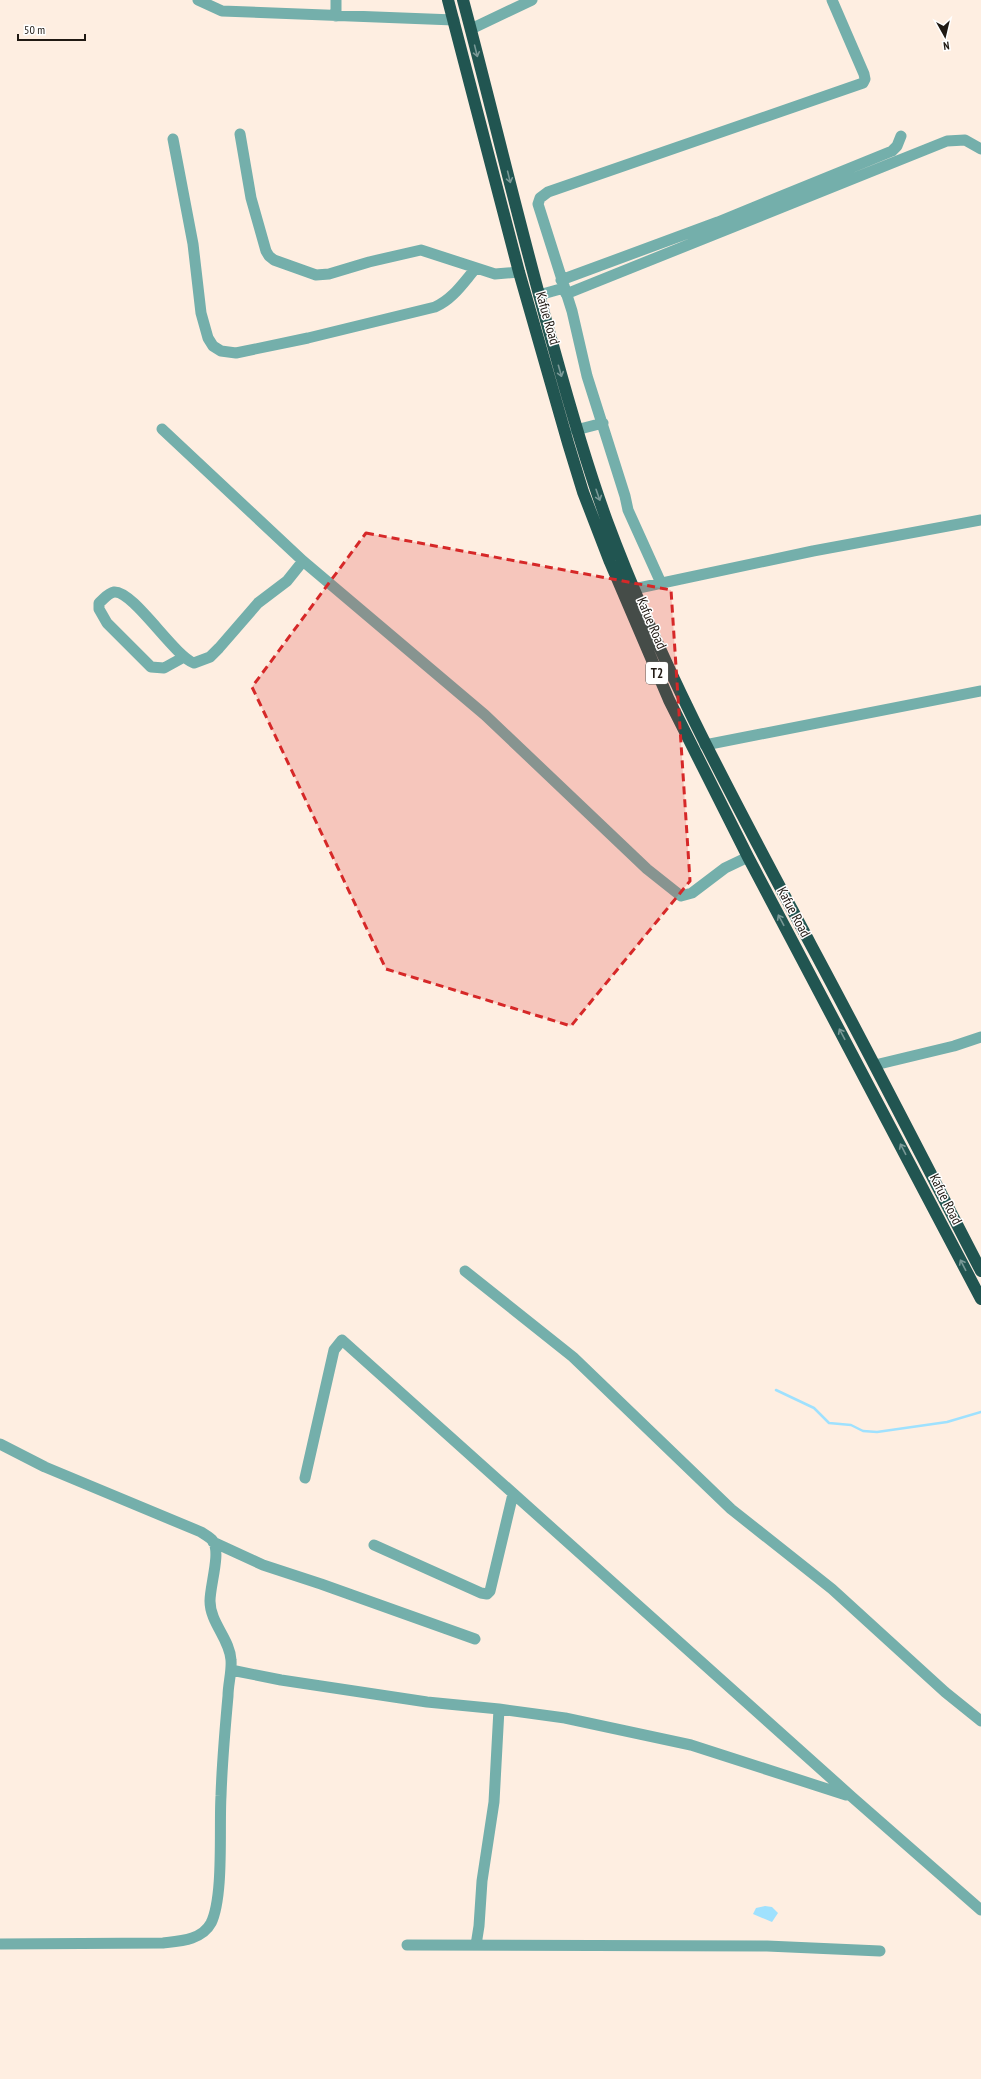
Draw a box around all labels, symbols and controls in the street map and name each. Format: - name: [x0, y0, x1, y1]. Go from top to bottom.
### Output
- scale bar: [18, 16, 85, 42]
- north arrow: [925, 16, 965, 56]
- text: 50 m: [24, 22, 45, 37]
- text: N: [942, 39, 950, 53]
- one-way arrow: [473, 44, 481, 57]
- one-way arrow: [505, 170, 513, 183]
- street label: Kafue Road: [532, 289, 564, 347]
- one-way arrow: [557, 364, 564, 377]
- one-way arrow: [595, 488, 602, 501]
- street label: Kafue Road: [633, 594, 671, 652]
- road number: T2: [646, 662, 668, 684]
- street label: Kafue Road: [773, 884, 815, 940]
- one-way arrow: [777, 914, 784, 926]
- one-way arrow: [838, 1028, 846, 1040]
- one-way arrow: [899, 1144, 906, 1156]
- street label: Kafue Road: [926, 1171, 966, 1227]
- one-way arrow: [959, 1259, 966, 1271]

